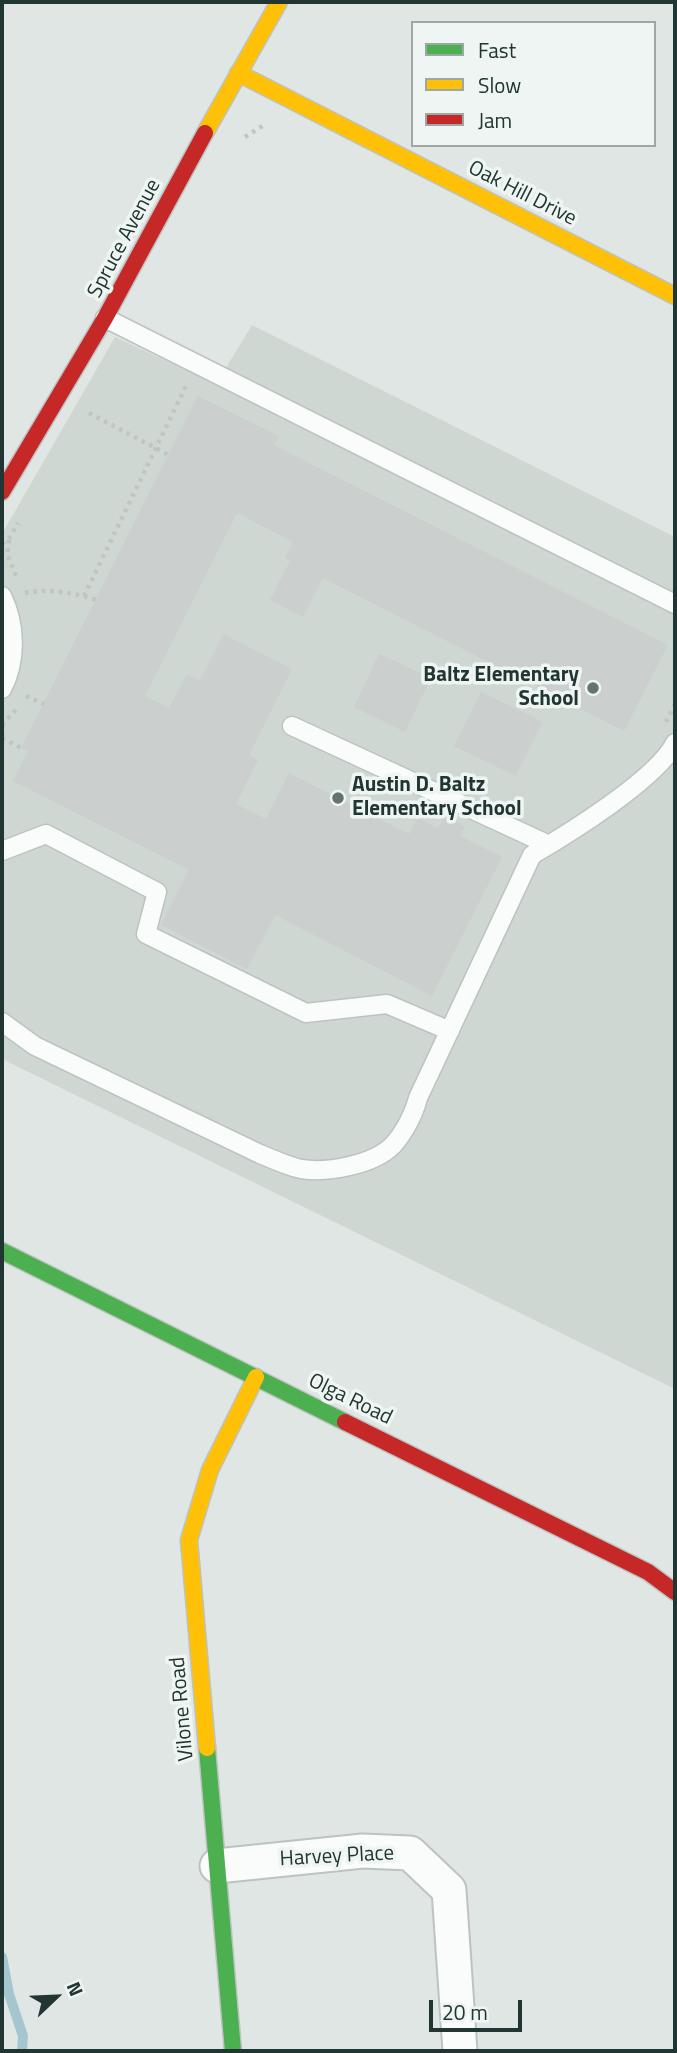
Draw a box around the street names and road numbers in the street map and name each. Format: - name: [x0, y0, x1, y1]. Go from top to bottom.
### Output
- street label: Oak Hill Drive: [464, 156, 580, 232]
- street label: Spruce Avenue: [83, 175, 167, 303]
- street label: Olga Road: [304, 1369, 396, 1431]
- street label: Vilone Road: [166, 1656, 200, 1762]
- street label: Harvey Place: [279, 1841, 395, 1873]

